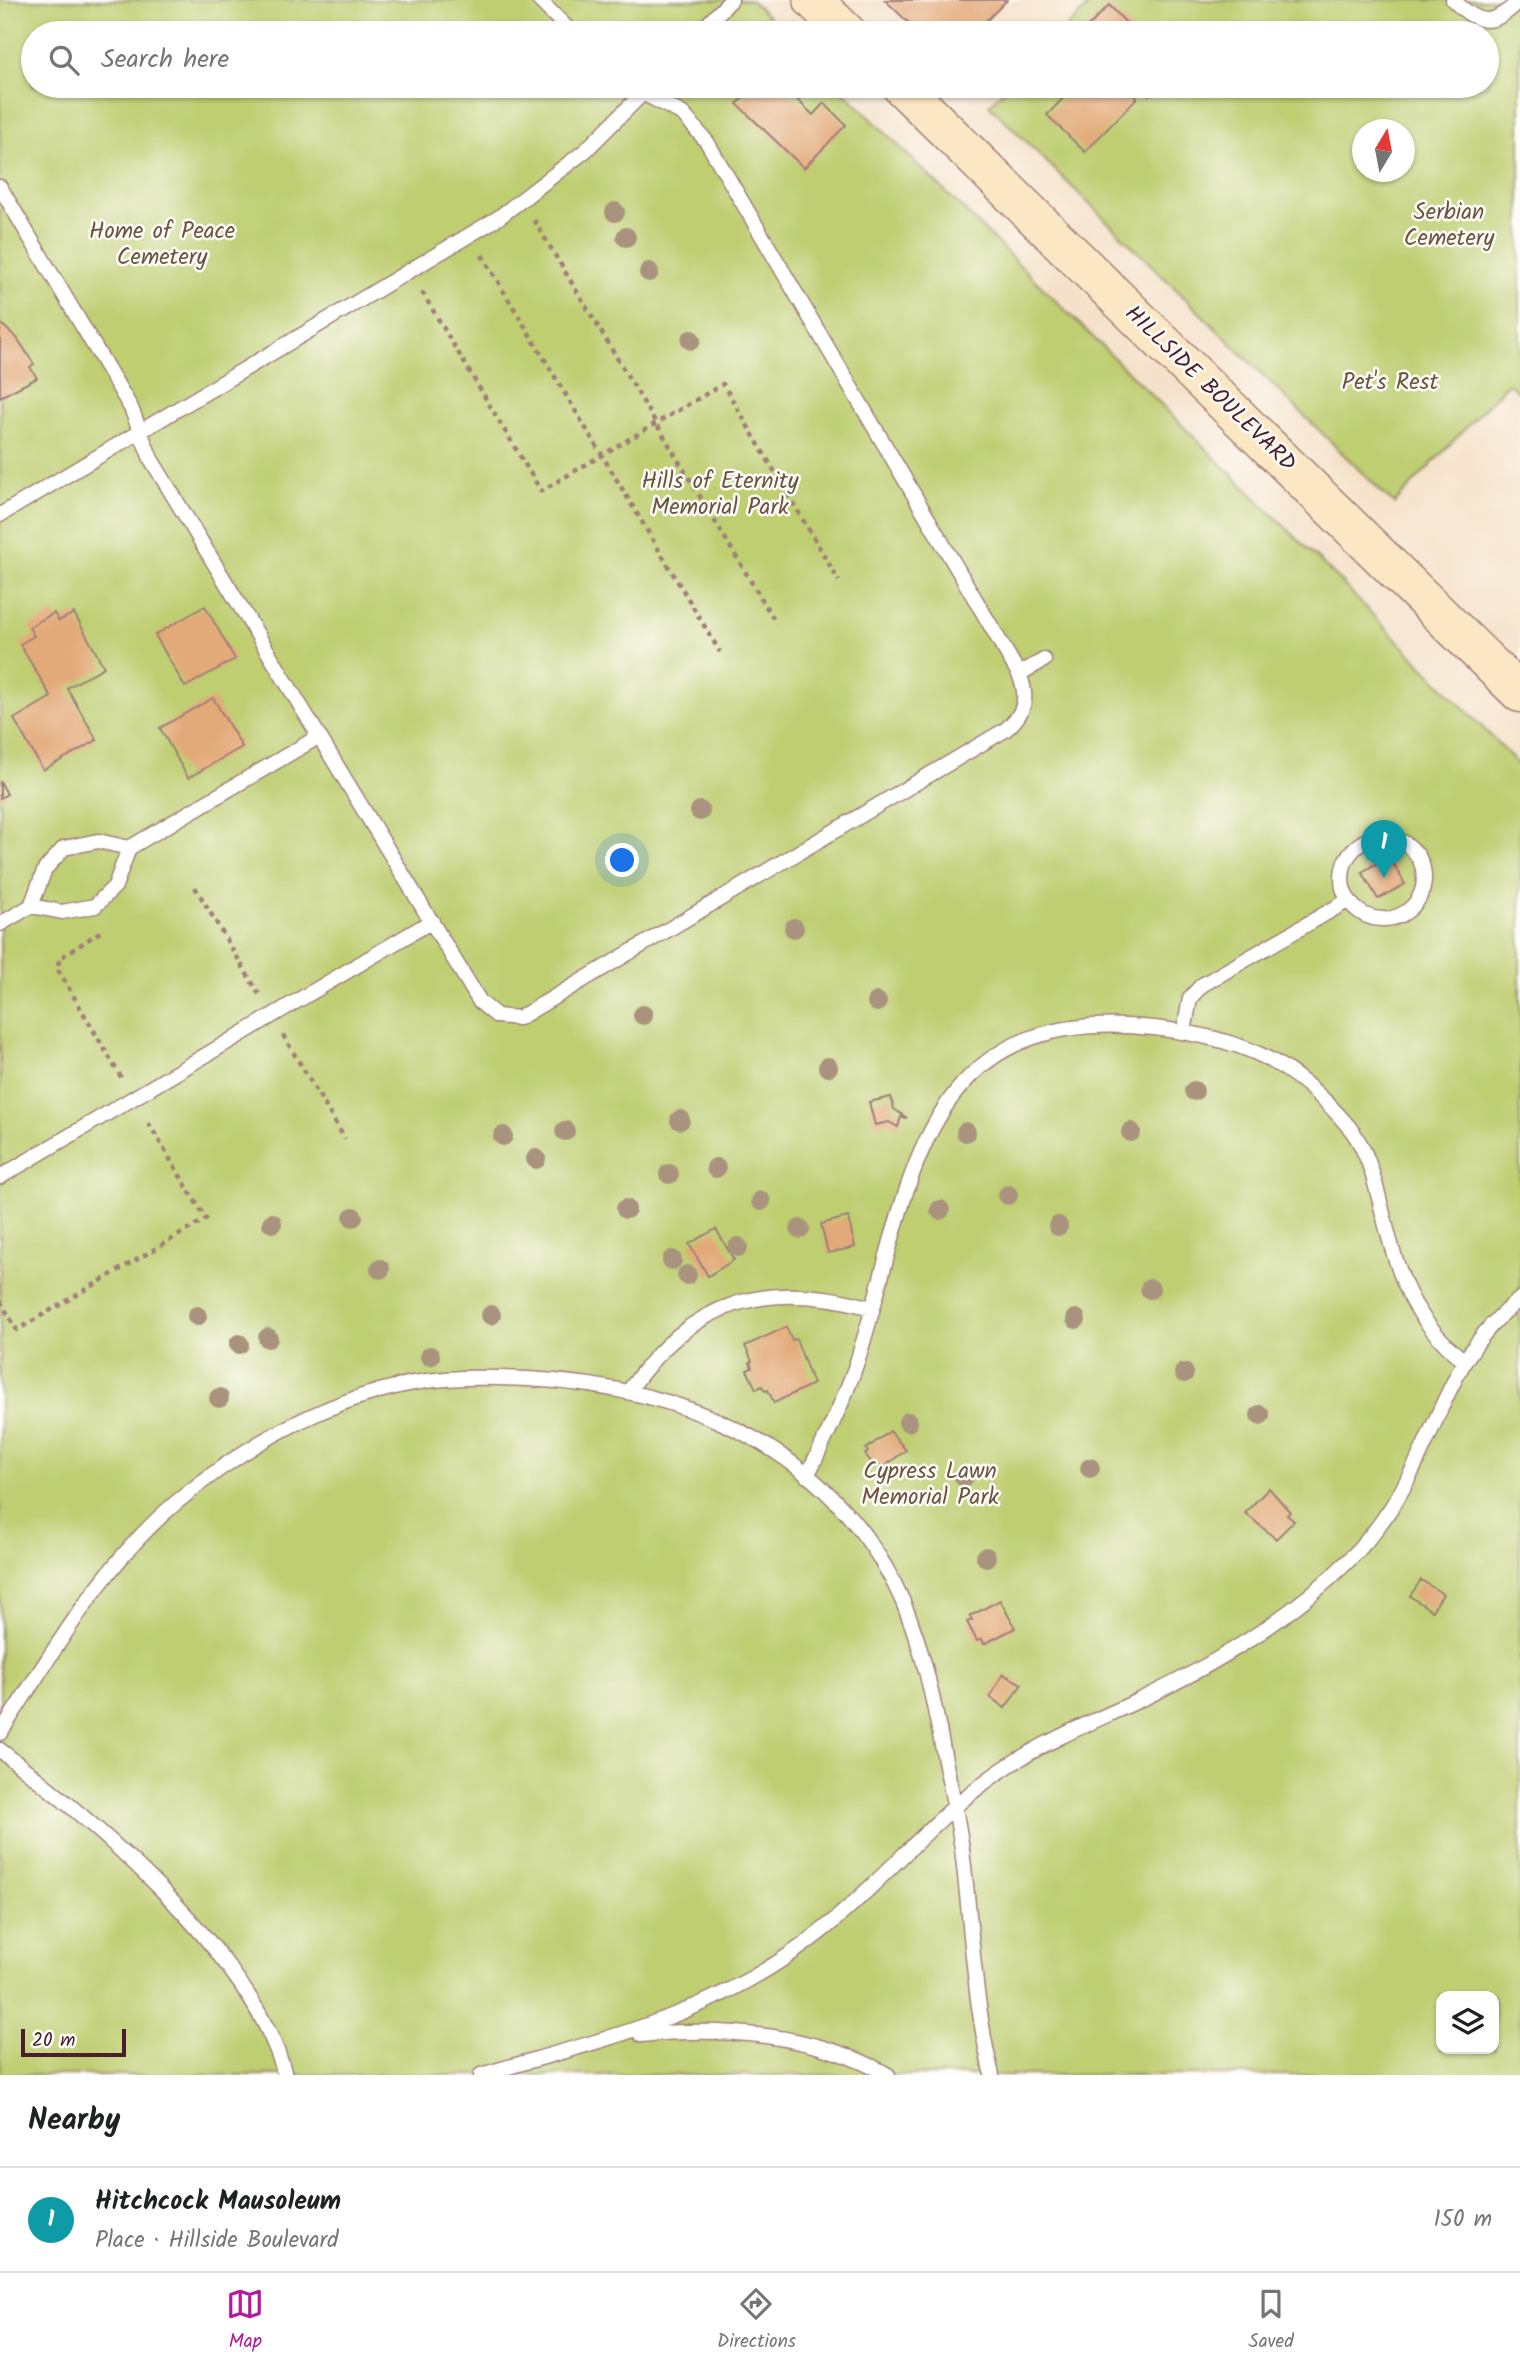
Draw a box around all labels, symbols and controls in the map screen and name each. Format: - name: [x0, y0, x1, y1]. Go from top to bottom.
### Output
- search box: [21, 21, 1499, 98]
- text: Search here: [101, 39, 229, 81]
- icon: search: [45, 41, 83, 79]
- north arrow: [1352, 119, 1415, 182]
- park label: Serbian Cemetery: [1404, 195, 1494, 257]
- park label: Home of Peace Cemetery: [89, 214, 235, 276]
- street label: HILLSIDE BOULEVARD: [1116, 297, 1304, 481]
- park label: Pet's Rest: [1342, 365, 1439, 401]
- park label: Hills of Eternity Memorial Park: [641, 464, 799, 526]
- pin: 1: [1361, 820, 1407, 878]
- your location: [605, 843, 639, 877]
- park label: Cypress Lawn Memorial Park: [861, 1454, 999, 1516]
- map controls: [1436, 1991, 1499, 2054]
- button: layers: [1436, 1991, 1499, 2054]
- scale bar: [21, 2026, 126, 2058]
- text: 20 m: [32, 2026, 75, 2056]
- text: Nearby: [28, 2097, 120, 2145]
- text: Hitchcock Mausoleum: [95, 2181, 341, 2223]
- text: 1: [48, 2202, 54, 2238]
- text: 150 m: [1433, 2202, 1492, 2238]
- text: Place · Hillside Boulevard: [95, 2223, 339, 2259]
- tab: Map: [226, 2285, 264, 2357]
- tab: Directions: [717, 2285, 796, 2357]
- tab: Saved: [1249, 2285, 1294, 2357]

